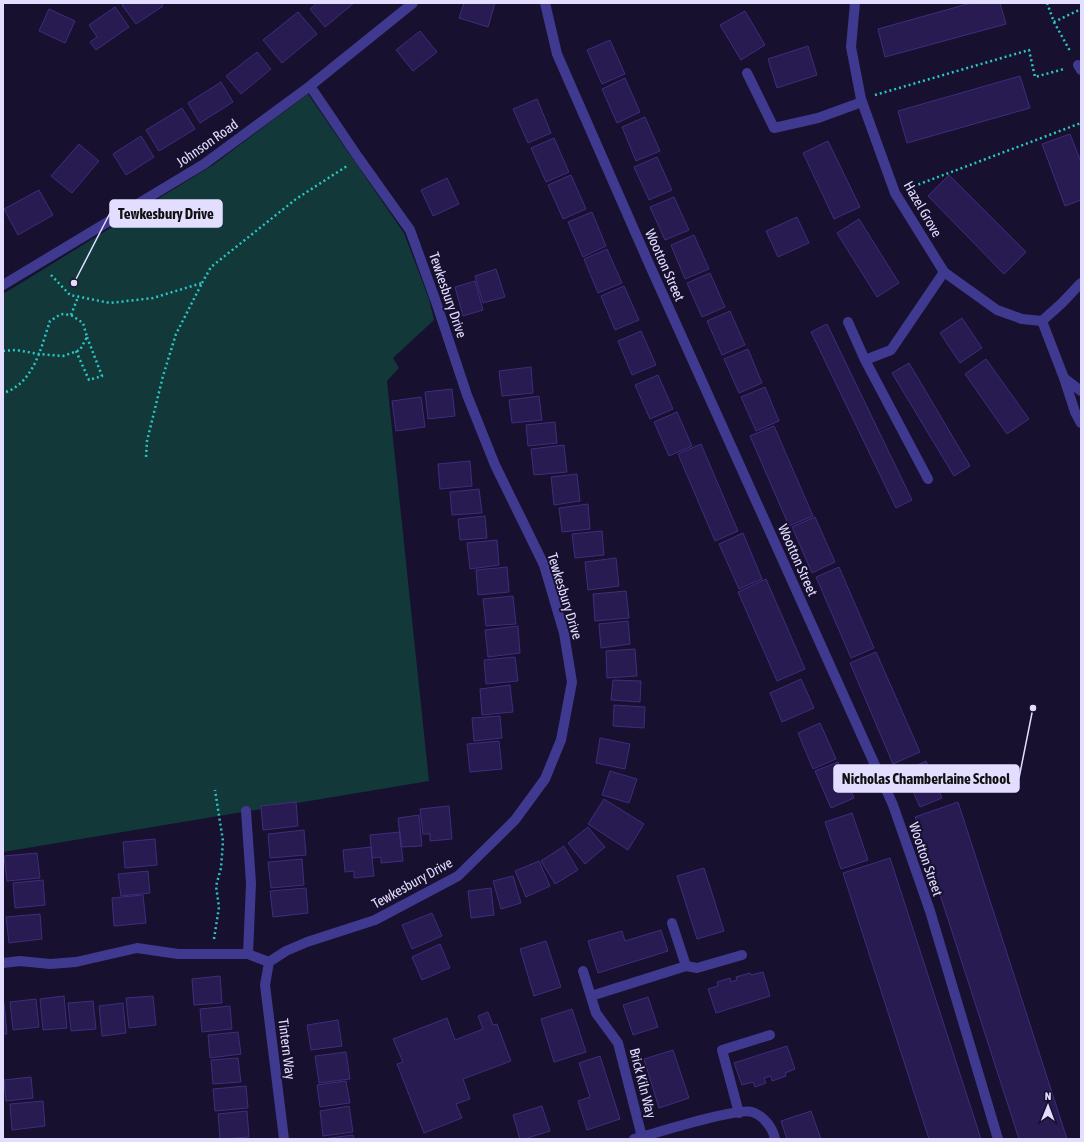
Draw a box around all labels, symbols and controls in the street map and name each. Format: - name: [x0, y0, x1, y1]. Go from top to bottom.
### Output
- street label: Johnson Road: [173, 116, 241, 170]
- street label: Hazel Grove: [901, 178, 945, 240]
- callout: Tewkesbury Drive: [110, 200, 222, 227]
- text: Tewkesbury Drive: [118, 205, 214, 222]
- street label: Wootton Street: [642, 227, 688, 303]
- street label: Tewkesbury Drive: [426, 250, 470, 340]
- street label: Wootton Street: [775, 522, 821, 598]
- street label: Tewkesbury Drive: [544, 551, 586, 641]
- callout: Nicholas Chamberlaine School: [834, 765, 1019, 792]
- text: Nicholas Chamberlaine School: [842, 770, 1011, 787]
- street label: Wootton Street: [906, 820, 946, 898]
- street label: Tewkesbury Drive: [369, 854, 455, 912]
- street label: Tintern Way: [275, 1018, 299, 1080]
- street label: Brick Kiln Way: [627, 1046, 659, 1120]
- north arrow: [1028, 1086, 1068, 1126]
- text: N: [1045, 1090, 1052, 1102]

